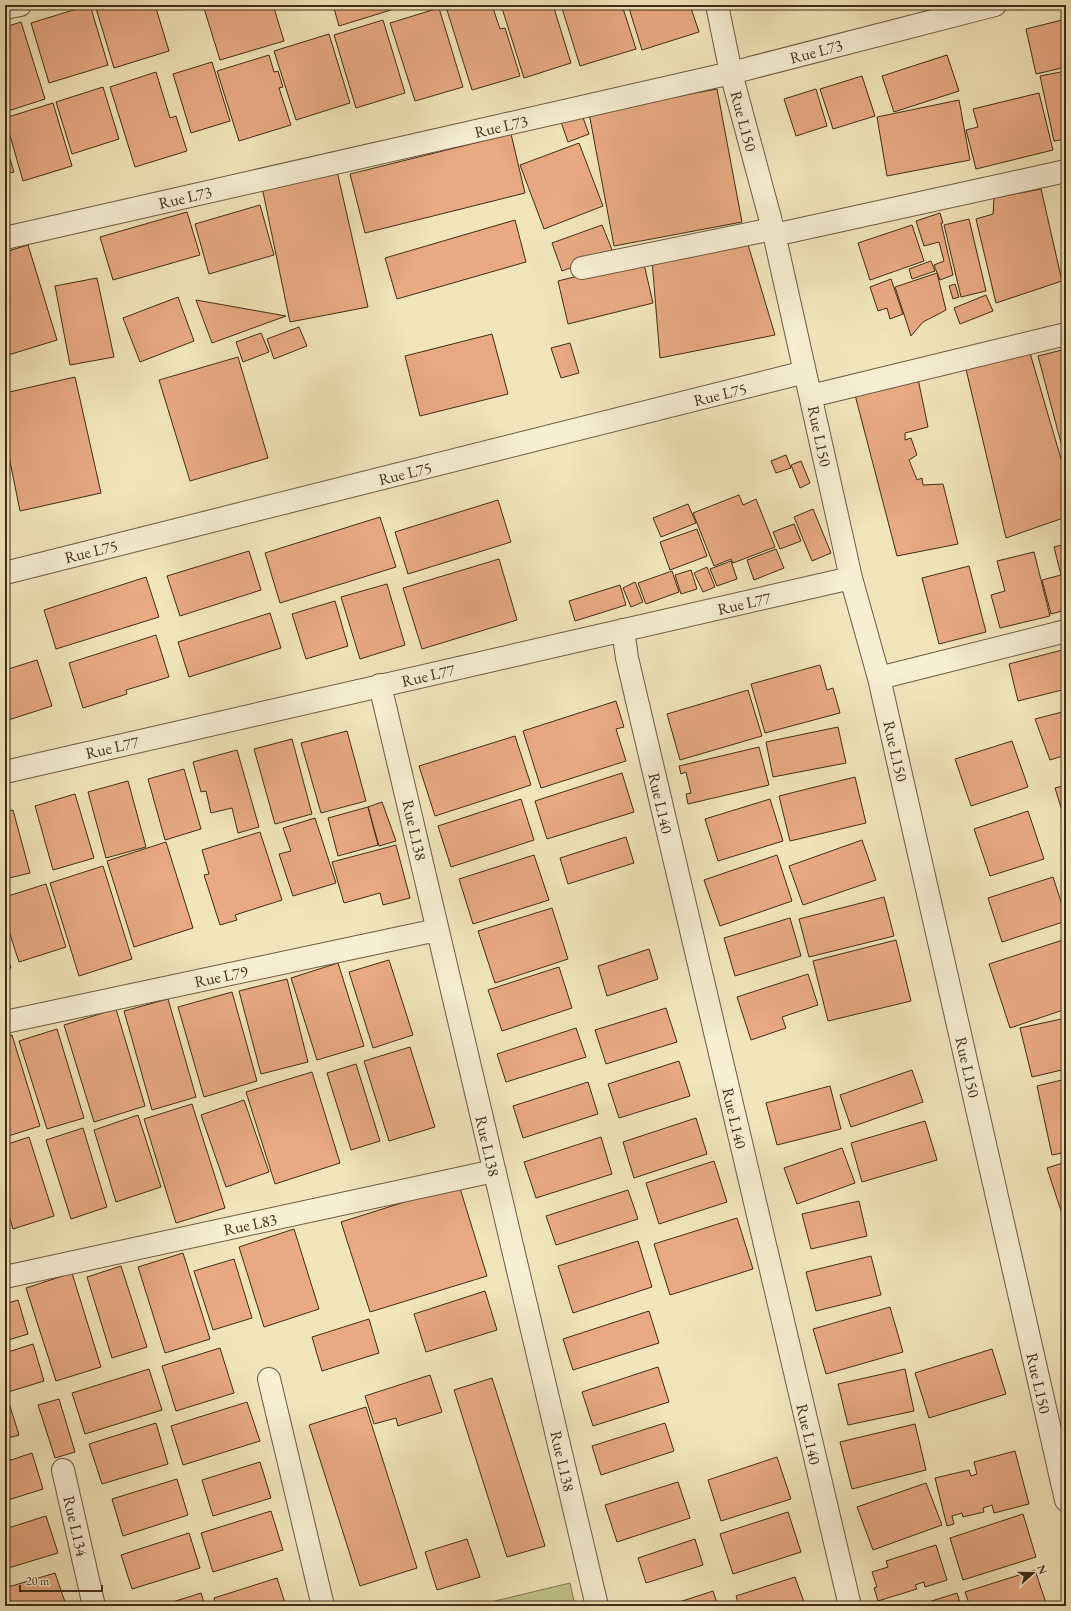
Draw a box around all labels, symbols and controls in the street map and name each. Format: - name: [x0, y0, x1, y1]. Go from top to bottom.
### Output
- street label: Rue L73: [787, 34, 845, 69]
- street label: Rue L150: [725, 89, 762, 154]
- street label: Rue L73: [472, 110, 530, 143]
- street label: Rue L73: [156, 181, 214, 214]
- street label: Rue L75: [691, 378, 749, 411]
- street label: Rue L150: [803, 404, 836, 469]
- street label: Rue L75: [376, 457, 434, 490]
- street label: Rue L75: [62, 535, 120, 568]
- street label: Rue L77: [715, 587, 773, 620]
- street label: Rue L77: [399, 659, 457, 692]
- street label: Rue L150: [878, 719, 913, 784]
- street label: Rue L77: [83, 731, 141, 764]
- street label: Rue L140: [643, 771, 678, 836]
- street label: Rue L138: [397, 798, 432, 863]
- street label: Rue L79: [193, 961, 250, 992]
- street label: Rue L150: [950, 1035, 985, 1100]
- street label: Rue L140: [717, 1086, 752, 1151]
- street label: Rue L138: [470, 1114, 505, 1179]
- street label: Rue L83: [222, 1209, 279, 1240]
- street label: Rue L150: [1021, 1351, 1056, 1416]
- street label: Rue L140: [791, 1402, 826, 1467]
- street label: Rue L138: [545, 1429, 580, 1494]
- street label: Rue L134: [58, 1494, 93, 1559]
- north arrow: [1013, 1553, 1053, 1593]
- text: N: [1034, 1563, 1051, 1576]
- scale bar: [20, 1567, 102, 1593]
- text: 20 m: [26, 1573, 50, 1589]

